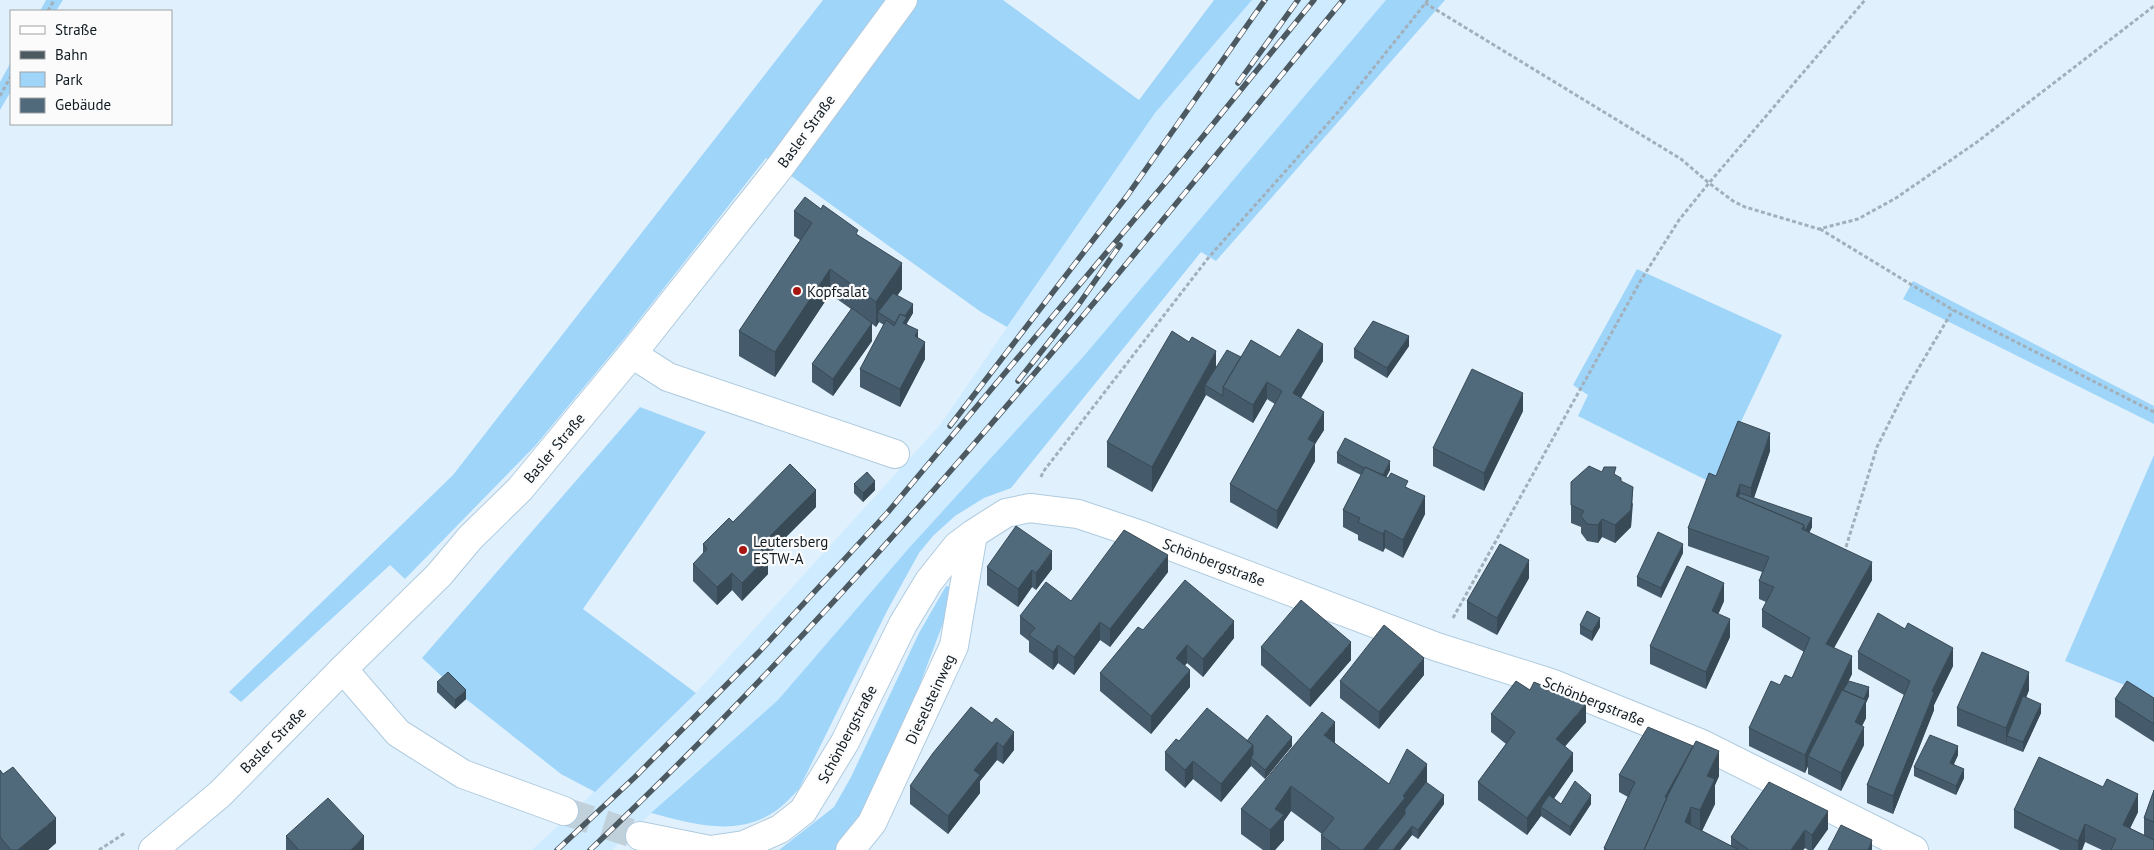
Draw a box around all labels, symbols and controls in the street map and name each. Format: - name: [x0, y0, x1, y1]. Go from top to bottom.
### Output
- legend: [10, 10, 172, 125]
- text: Straße: [55, 20, 97, 39]
- text: Bahn: [55, 45, 88, 64]
- text: Park: [55, 70, 83, 89]
- street label: Basler Straße: [773, 91, 839, 171]
- text: Gebäude: [55, 95, 111, 114]
- place label: Kopfsalat: [807, 282, 867, 301]
- marker: Kopfsalat: [791, 285, 803, 297]
- street label: Basler Straße: [519, 409, 589, 487]
- place label: Leutersberg ESTW-A: [753, 532, 828, 568]
- street label: Schönbergstraße: [1160, 534, 1268, 590]
- marker: Leutersberg ESTW-A: [737, 544, 749, 556]
- street label: Dieselsteinweg: [901, 651, 959, 747]
- street label: Schönbergstraße: [1540, 672, 1648, 730]
- street label: Schönbergstraße: [813, 682, 881, 786]
- street label: Basler Straße: [236, 703, 310, 777]

